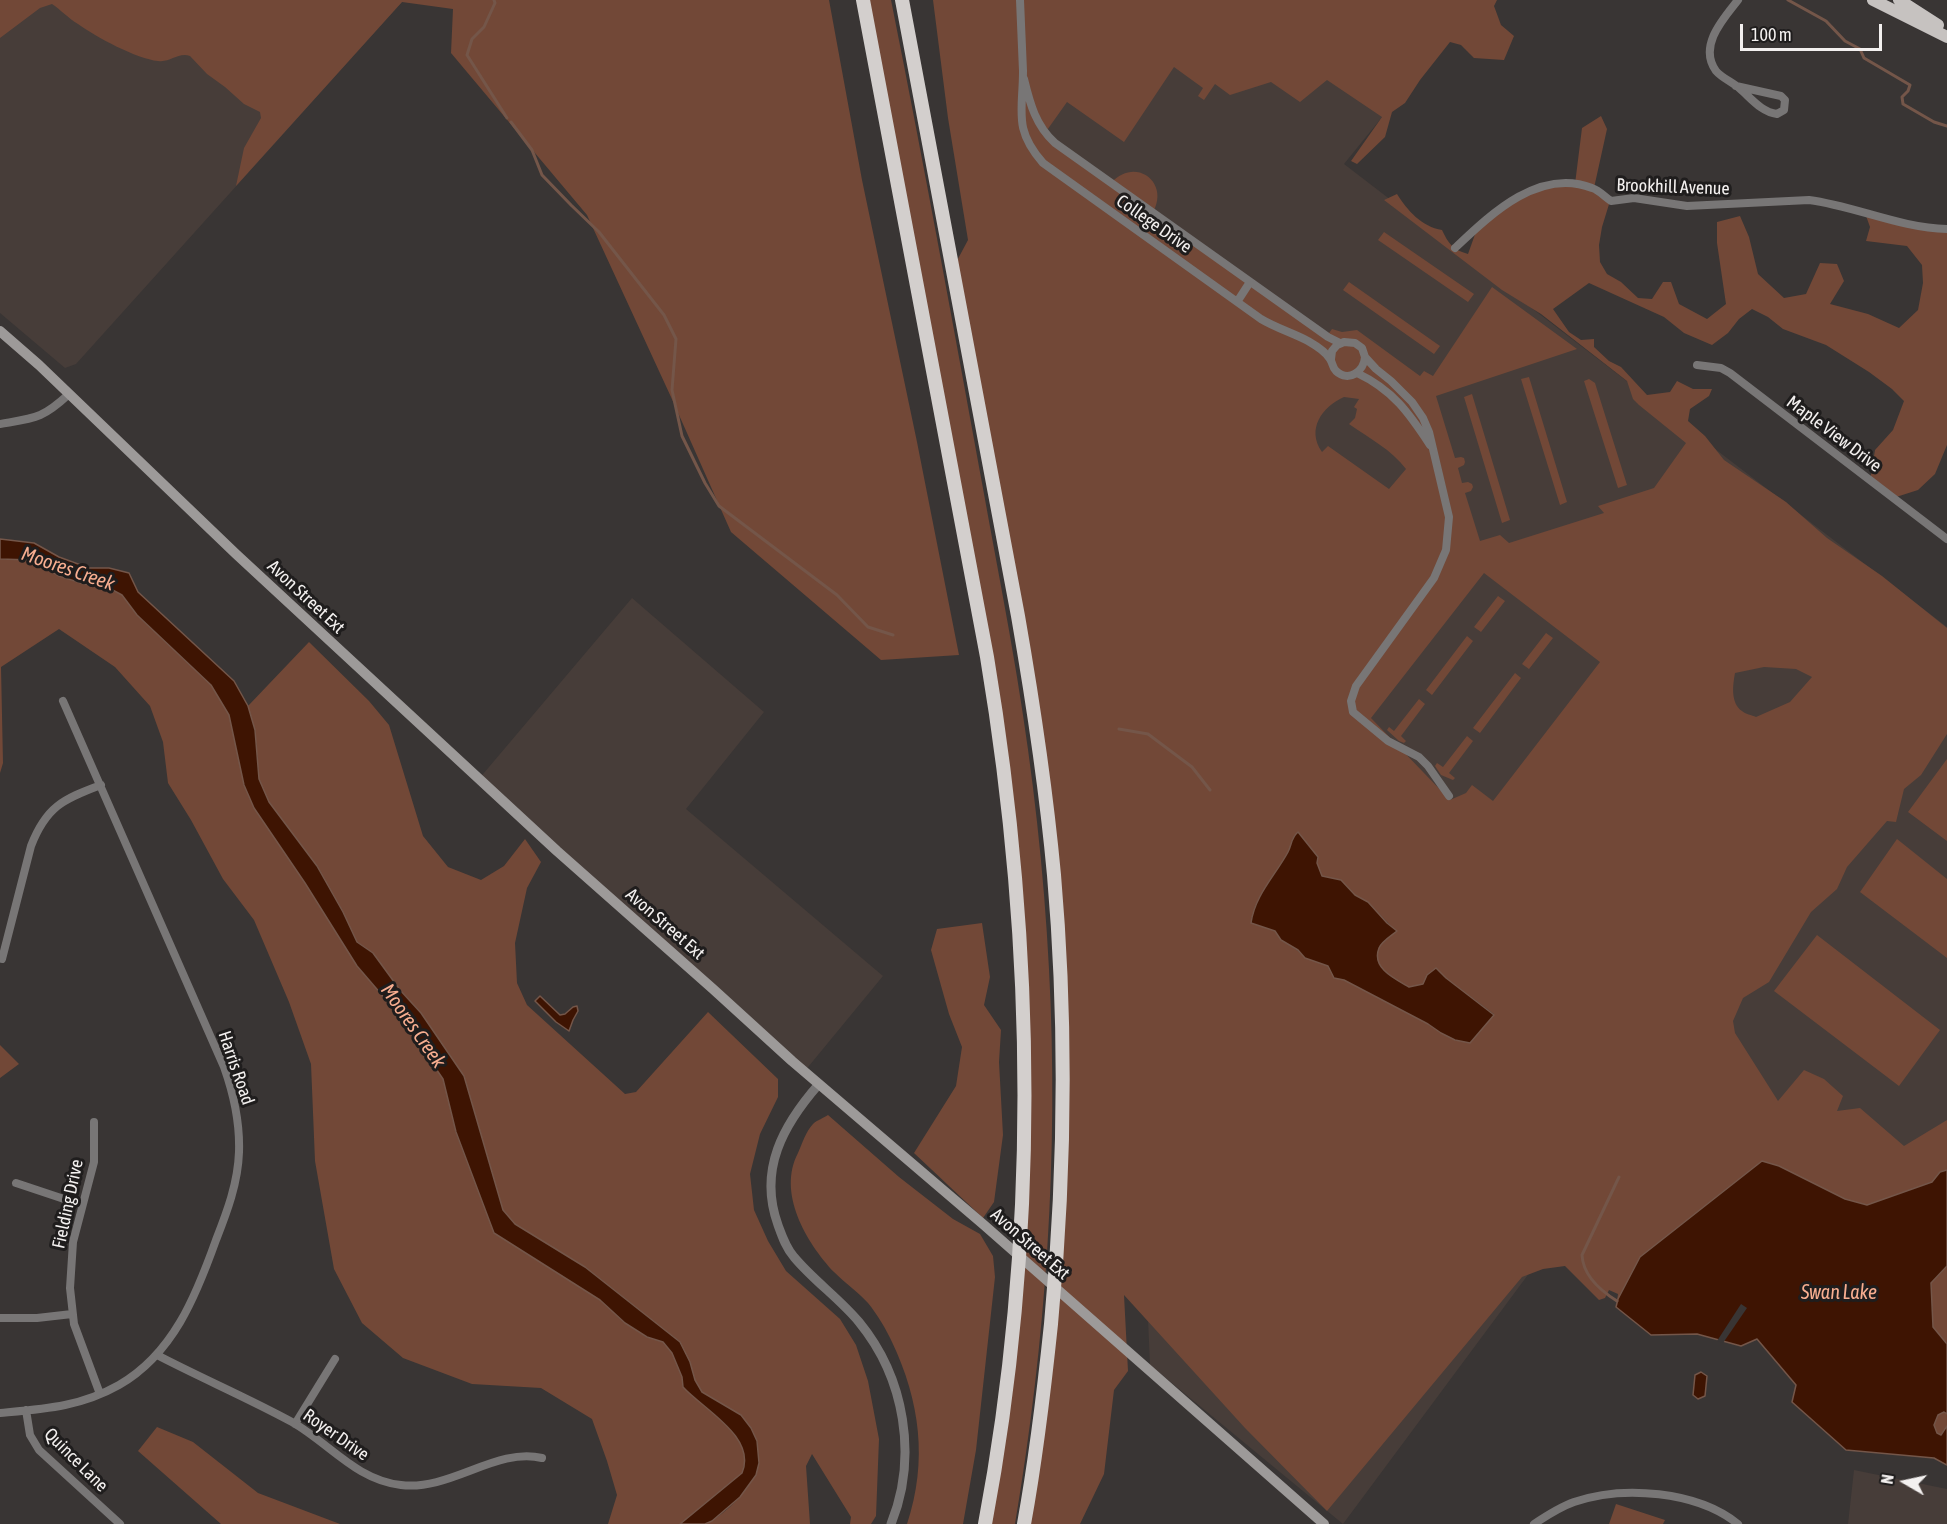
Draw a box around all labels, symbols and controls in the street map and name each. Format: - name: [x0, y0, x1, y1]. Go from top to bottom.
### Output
- scale bar: [1743, 12, 1886, 50]
- text: 100 m: [1751, 24, 1792, 45]
- street label: Brookhill Avenue: [1616, 174, 1730, 200]
- street label: College Drive: [1112, 190, 1196, 258]
- street label: Maple View Drive: [1782, 391, 1886, 477]
- water label: Moores Creek: [18, 542, 118, 596]
- street label: Avon Street Ext: [263, 556, 349, 638]
- street label: Avon Street Ext: [621, 884, 709, 964]
- water label: Moores Creek: [375, 979, 451, 1073]
- street label: Harris Road: [213, 1028, 259, 1108]
- street label: Fielding Drive: [48, 1157, 88, 1251]
- street label: Avon Street Ext: [986, 1204, 1074, 1284]
- water label: Swan Lake: [1801, 1281, 1877, 1305]
- street label: Royer Drive: [299, 1405, 373, 1465]
- street label: Quince Lane: [40, 1424, 112, 1496]
- north arrow: [1875, 1452, 1935, 1512]
- text: N: [1878, 1473, 1897, 1485]

